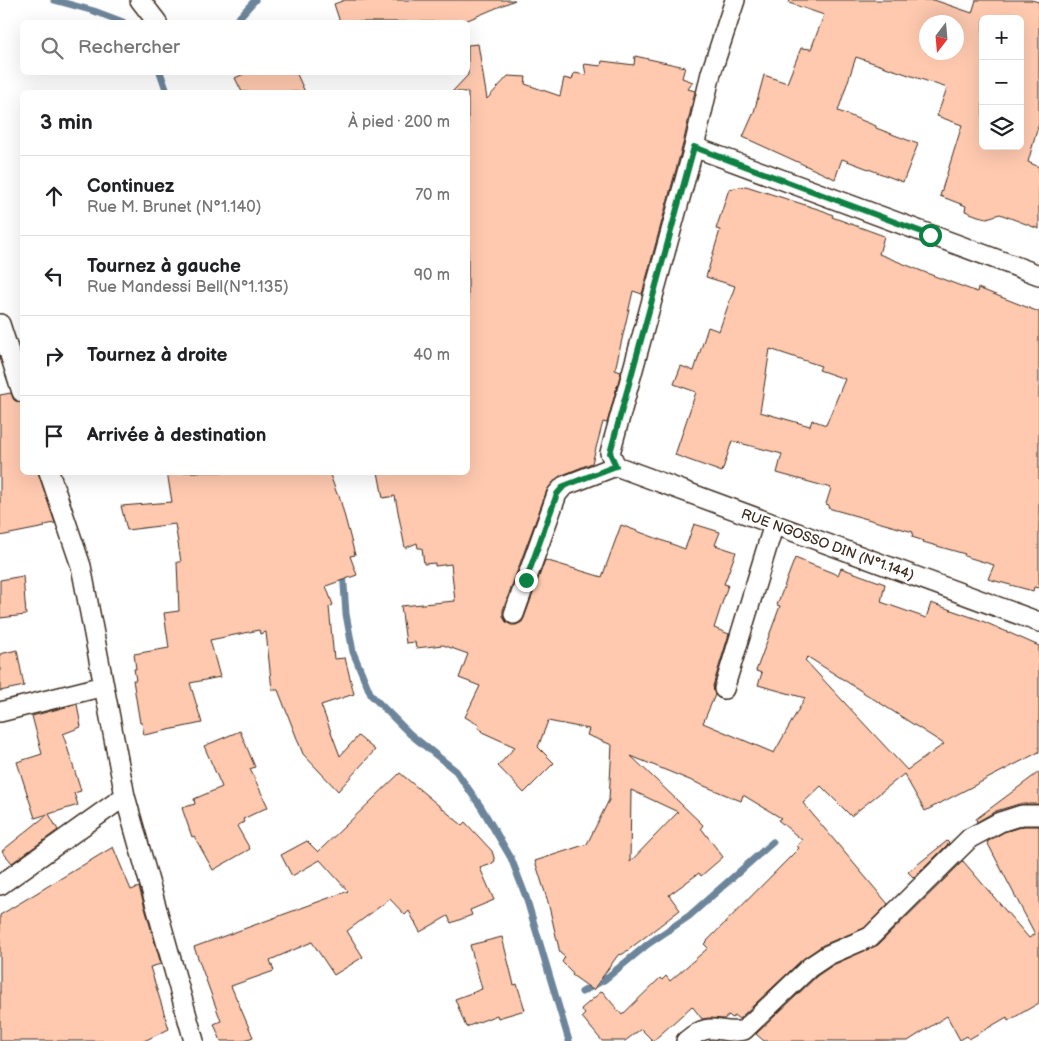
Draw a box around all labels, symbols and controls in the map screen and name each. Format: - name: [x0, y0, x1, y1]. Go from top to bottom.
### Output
- north arrow: [919, 15, 964, 60]
- map controls: [979, 15, 1024, 150]
- button: +: [979, 15, 1024, 60]
- search box: [20, 20, 470, 75]
- icon: search: [38, 34, 66, 62]
- text: Rechercher: [78, 36, 180, 59]
- button: −: [979, 60, 1024, 105]
- button: layers: [979, 105, 1024, 150]
- text: 3 min: [40, 110, 93, 135]
- text: À pied · 200 m: [348, 113, 450, 132]
- text: Continuez: [87, 175, 174, 198]
- icon: ahead: [40, 182, 68, 210]
- text: 70 m: [415, 186, 450, 205]
- text: Rue M. Brunet (N°1.140): [87, 198, 262, 217]
- route start: [919, 224, 942, 247]
- text: Tournez à gauche: [87, 255, 241, 278]
- icon: left: [40, 262, 68, 290]
- text: 90 m: [414, 266, 450, 285]
- text: Rue Mandessi Bell(N°1.135): [87, 278, 289, 297]
- icon: right: [40, 342, 68, 370]
- text: Tournez à droite: [87, 344, 228, 367]
- text: 40 m: [413, 346, 450, 365]
- icon: arrive: [40, 422, 68, 450]
- text: Arrivée à destination: [87, 424, 266, 447]
- street label: RUE NGOSSO DIN (N°1.144): [739, 505, 917, 584]
- route end: [515, 569, 538, 592]

